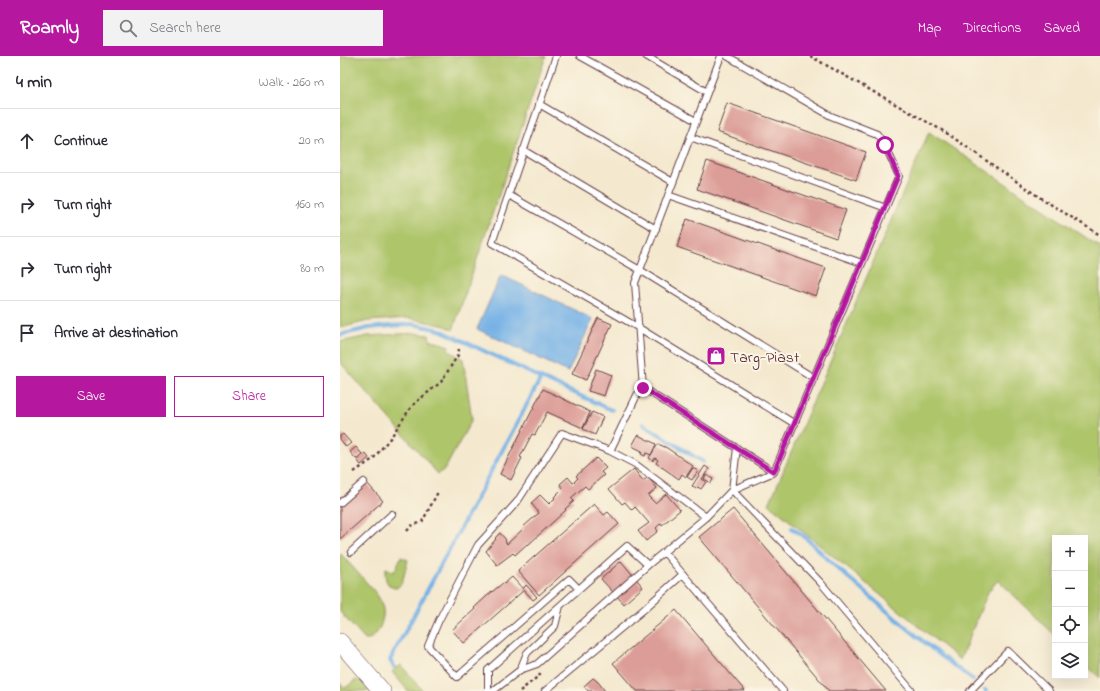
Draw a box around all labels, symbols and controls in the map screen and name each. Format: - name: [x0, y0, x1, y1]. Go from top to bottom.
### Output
- search box: [103, 10, 383, 46]
- text: Roamly: [20, 15, 79, 42]
- icon: search: [117, 17, 139, 39]
- text: Search here: [149, 17, 221, 39]
- text: Map: [918, 18, 941, 39]
- text: Directions: [963, 18, 1021, 39]
- text: Saved: [1043, 18, 1080, 39]
- text: 4 min: [16, 70, 52, 95]
- text: Walk · 260 m: [259, 73, 324, 92]
- icon: ahead: [16, 130, 38, 152]
- text: Continue: [54, 130, 108, 152]
- text: 20 m: [299, 131, 324, 150]
- route start: [876, 136, 894, 154]
- icon: right: [16, 194, 38, 216]
- text: Turn right: [54, 194, 112, 216]
- text: 160 m: [295, 195, 324, 214]
- icon: right: [16, 258, 38, 280]
- text: Turn right: [54, 258, 112, 280]
- text: 80 m: [300, 259, 324, 278]
- icon: arrive: [16, 322, 38, 344]
- text: Arrive at destination: [54, 322, 178, 344]
- shop icon: Targ-Piast: [705, 345, 727, 367]
- place label: Targ-Piast: [730, 346, 800, 370]
- button: Save: [16, 376, 166, 417]
- button: Share: [174, 376, 324, 417]
- route end: [634, 379, 652, 397]
- map controls: [1052, 535, 1088, 679]
- button: +: [1052, 535, 1088, 571]
- button: −: [1052, 571, 1088, 607]
- button: locate: [1052, 607, 1088, 643]
- button: layers: [1052, 643, 1088, 679]

